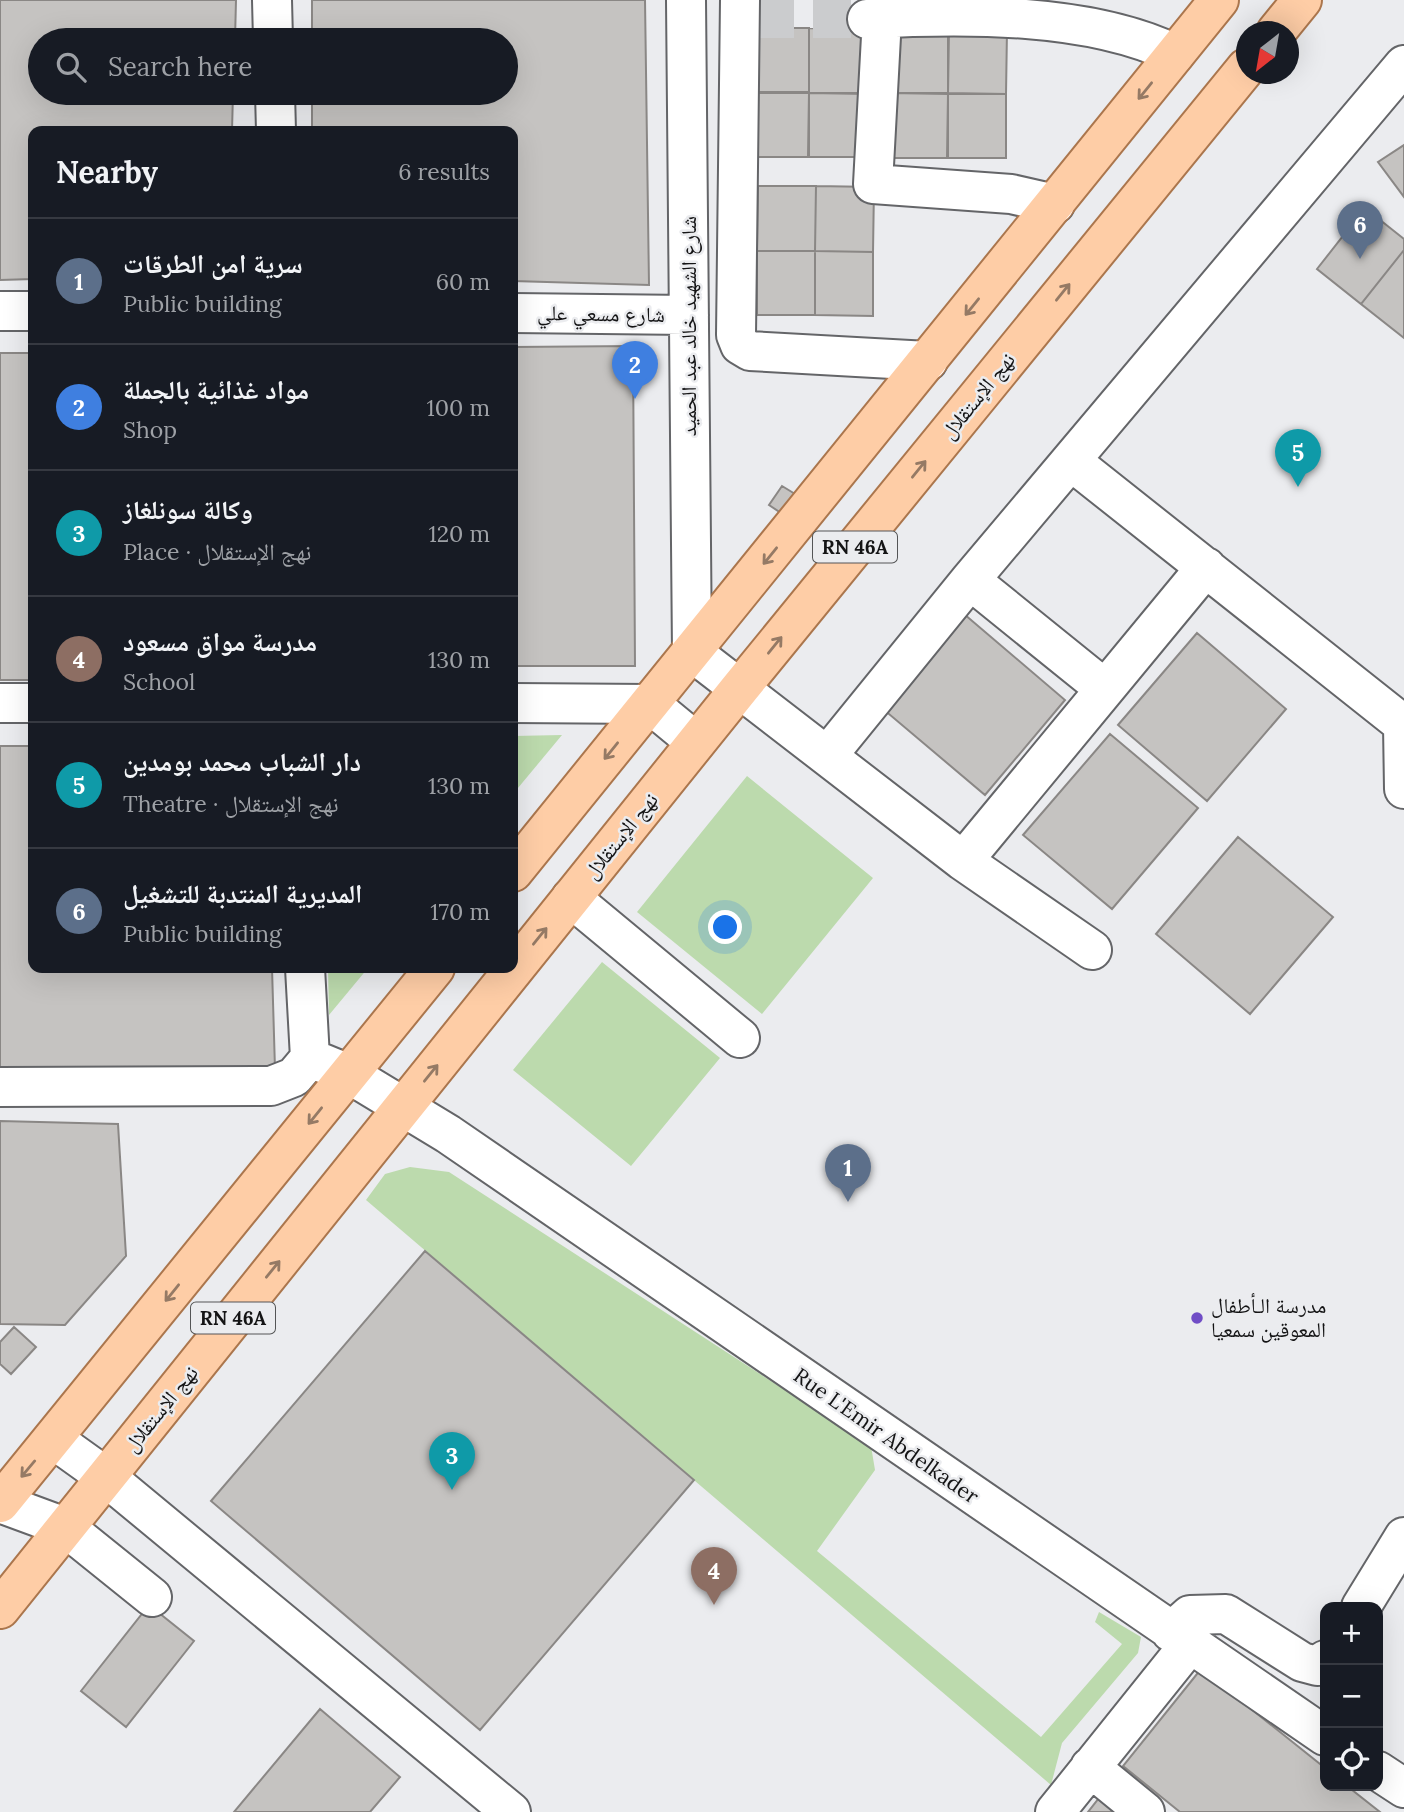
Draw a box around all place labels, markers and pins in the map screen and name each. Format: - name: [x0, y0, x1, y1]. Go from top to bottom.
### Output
- pin: 6: [1337, 201, 1383, 259]
- pin: 2: [612, 341, 658, 399]
- pin: 5: [1275, 429, 1321, 487]
- pin: 1: [825, 1144, 871, 1202]
- place label: مدرسة الـأطفال المعوقين سمعيا: [1211, 1292, 1326, 1343]
- marker: مدرسة الـأطفال المعوقين سمعيا: [1189, 1310, 1205, 1326]
- pin: 3: [429, 1432, 475, 1490]
- pin: 4: [691, 1547, 737, 1605]

